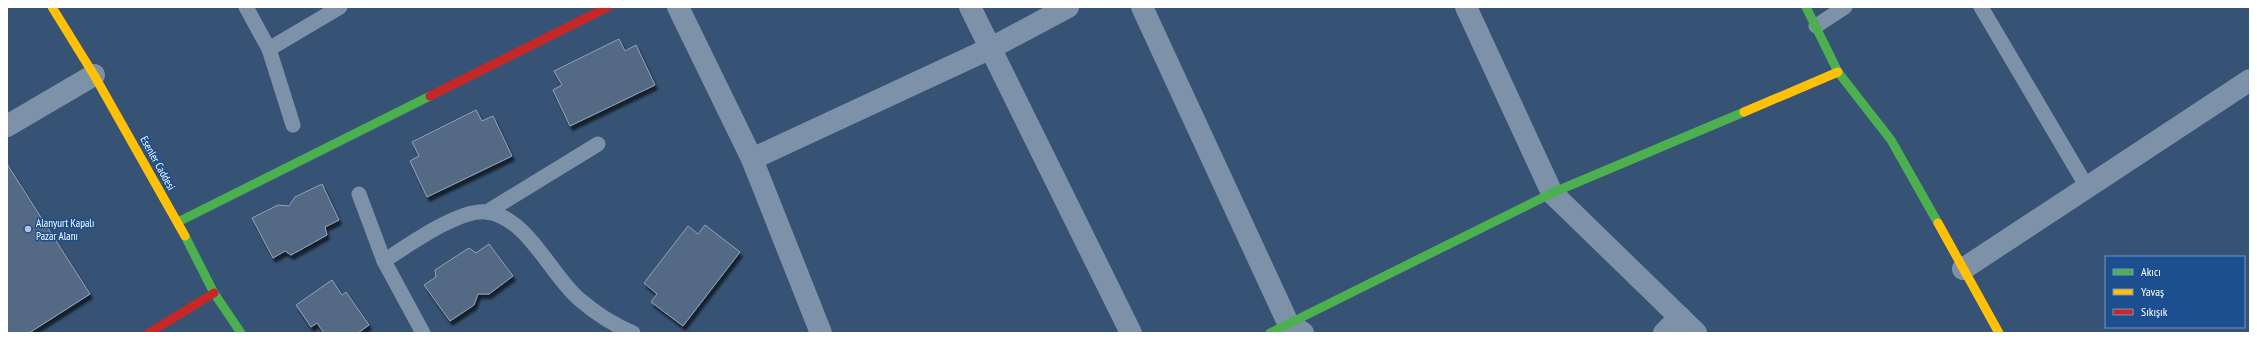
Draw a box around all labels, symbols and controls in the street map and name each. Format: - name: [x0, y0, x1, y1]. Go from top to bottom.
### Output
- street label: Esenler Caddesi: [137, 133, 179, 193]
- place label: Alanyurt Kapalı Pazar Alanı: [36, 216, 94, 243]
- marker: Alanyurt Kapalı Pazar Alanı: [23, 224, 33, 234]
- legend: [2105, 256, 2245, 328]
- text: Akıcı: [2141, 264, 2161, 279]
- text: Yavaş: [2141, 284, 2164, 299]
- text: Sıkışık: [2141, 304, 2168, 319]

